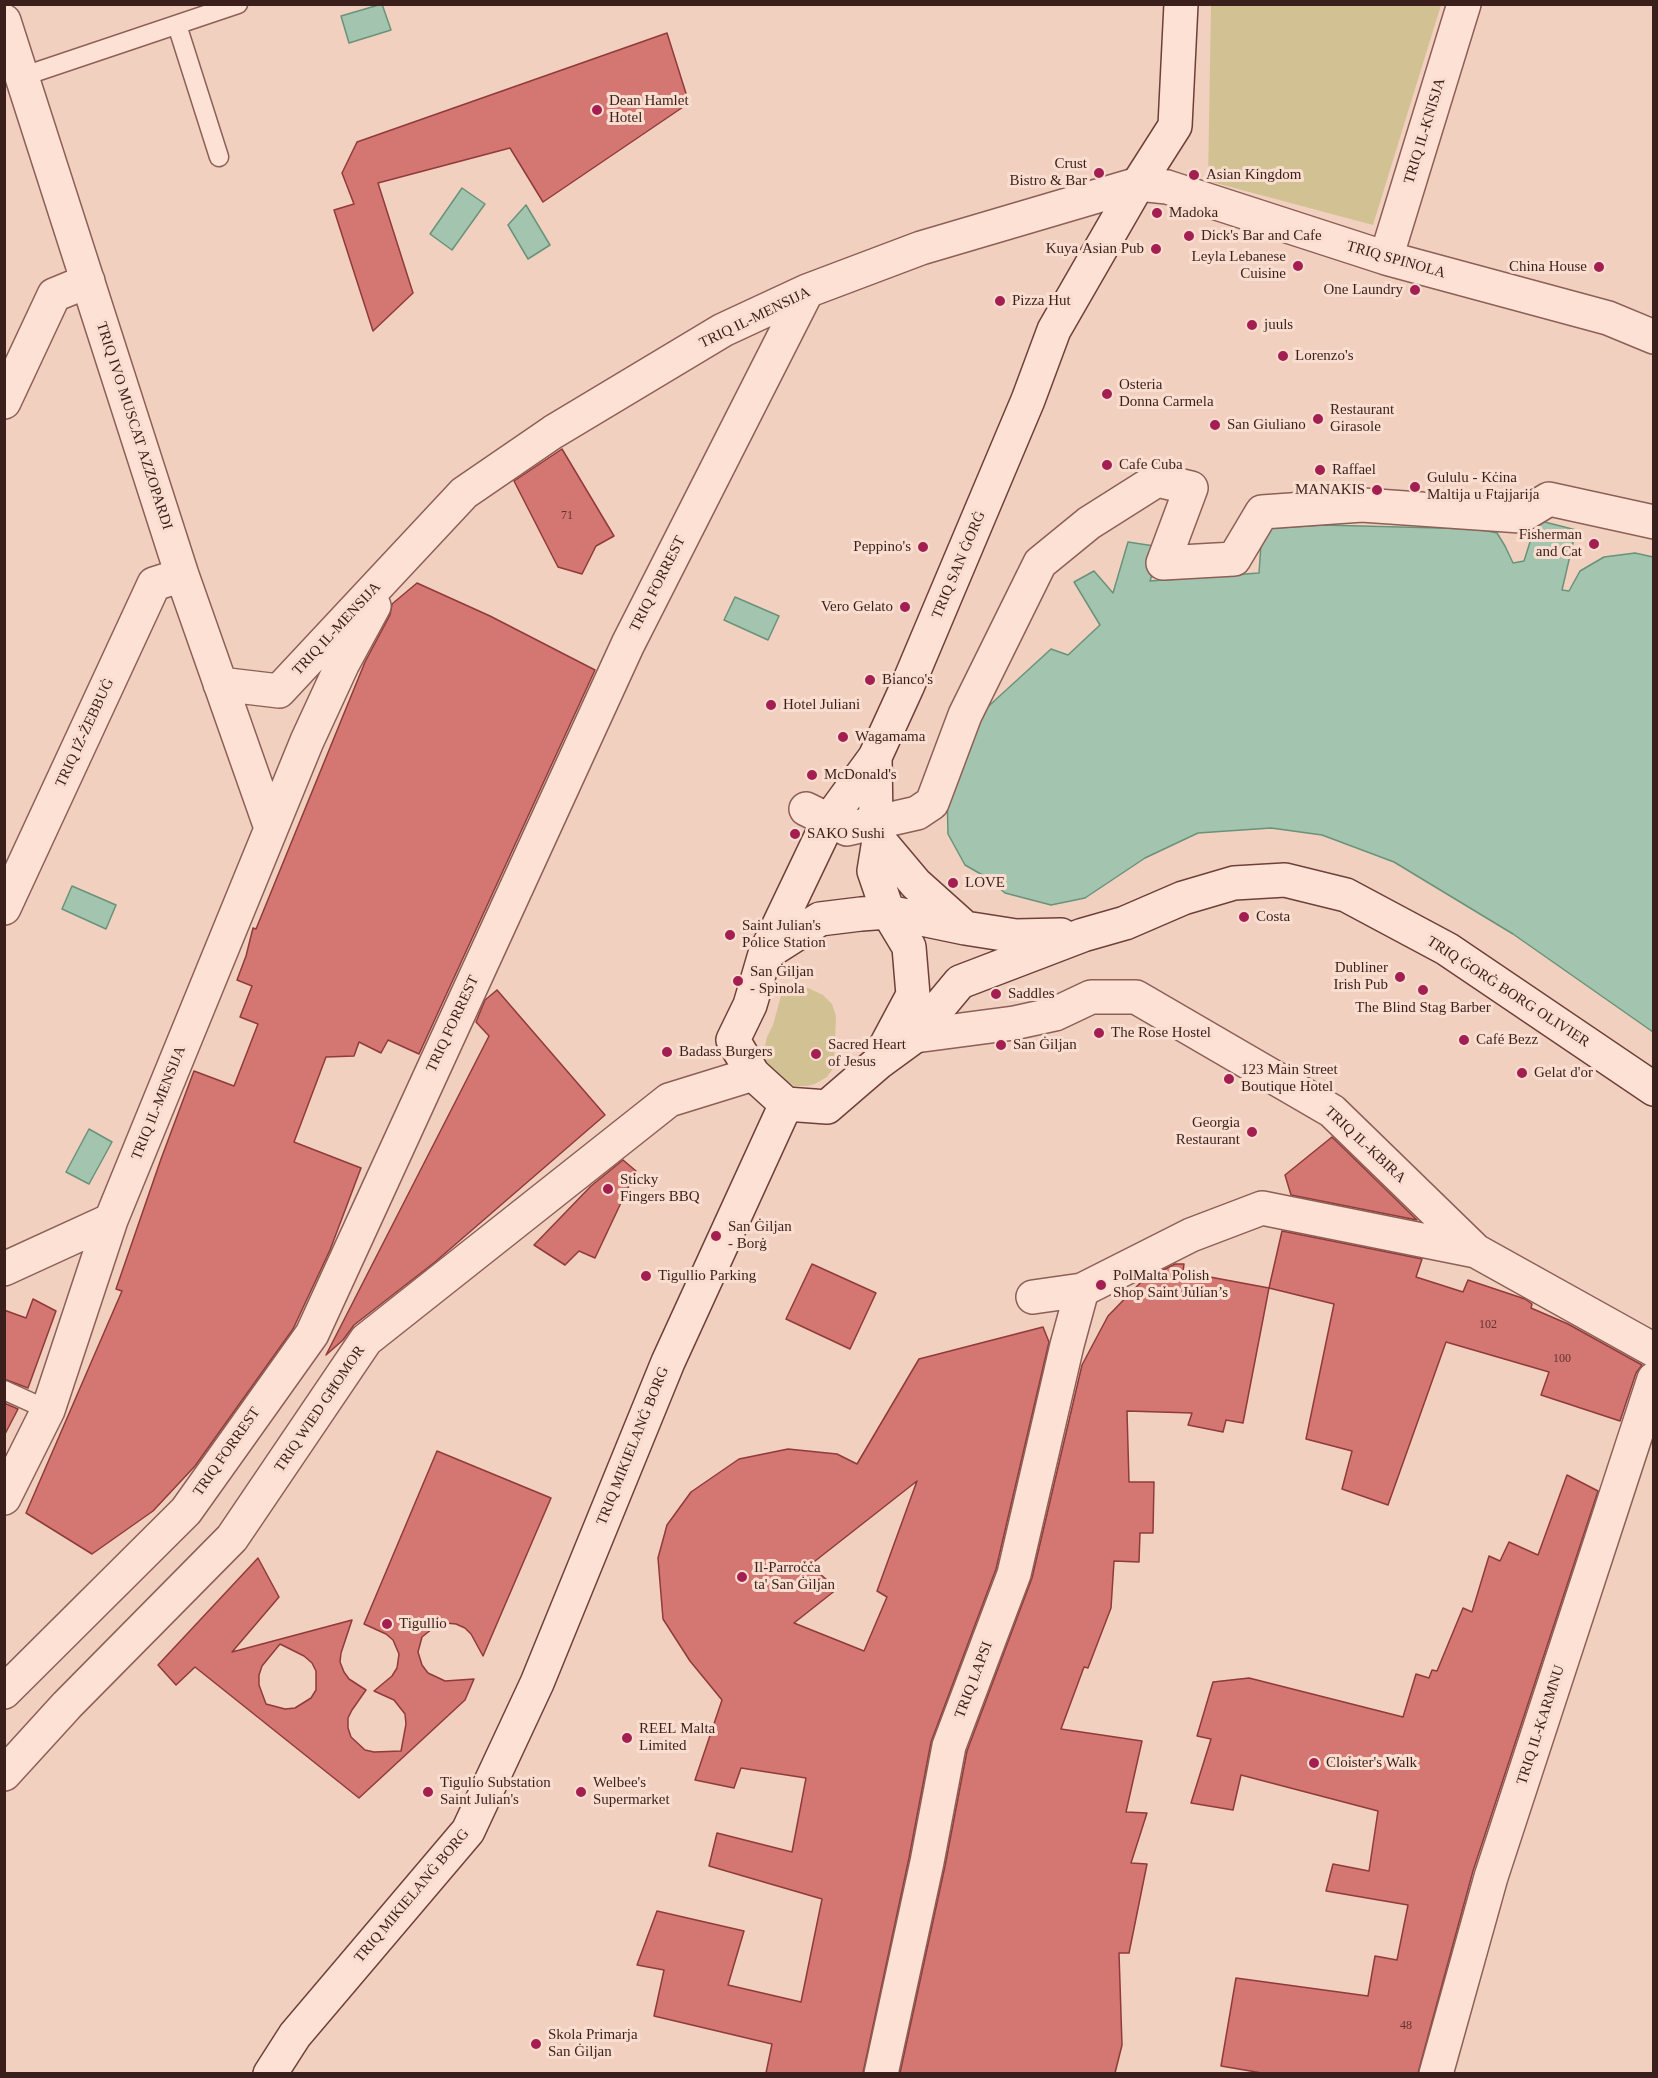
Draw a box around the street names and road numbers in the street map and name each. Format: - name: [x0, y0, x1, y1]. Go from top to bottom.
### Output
- street label: TRIQ IL-KNISJA: [1400, 76, 1450, 186]
- street label: TRIQ SPINOLA: [1344, 237, 1448, 283]
- street label: TRIQ IL-MENSIJA: [697, 283, 813, 353]
- street label: TRIQ IVO MUSCAT AZZOPARDI: [92, 320, 176, 532]
- street label: TRIQ SAN ĠORĠ: [928, 509, 990, 621]
- street label: TRIQ FORREST: [626, 533, 690, 635]
- street label: TRIQ IL-MENSIJA: [289, 579, 385, 679]
- street label: TRIQ IŻ-ŻEBBUĠ: [52, 676, 118, 790]
- street label: TRIQ ĠORĠ BORG OLIVIER: [1423, 933, 1593, 1051]
- street label: TRIQ FORREST: [423, 973, 483, 1075]
- street label: TRIQ IL-MENSIJA: [128, 1043, 190, 1163]
- street label: TRIQ IL-KBIRA: [1321, 1103, 1409, 1187]
- street label: TRIQ WIED GĦOMOR: [271, 1342, 369, 1476]
- street label: TRIQ MIKIELANĠ BORG: [593, 1364, 673, 1528]
- street label: TRIQ FORREST: [190, 1404, 264, 1500]
- street label: TRIQ LAPSI: [951, 1639, 997, 1721]
- street label: TRIQ IL-KARMNU: [1513, 1663, 1569, 1787]
- street label: TRIQ MIKIELANĠ BORG: [351, 1825, 473, 1967]

